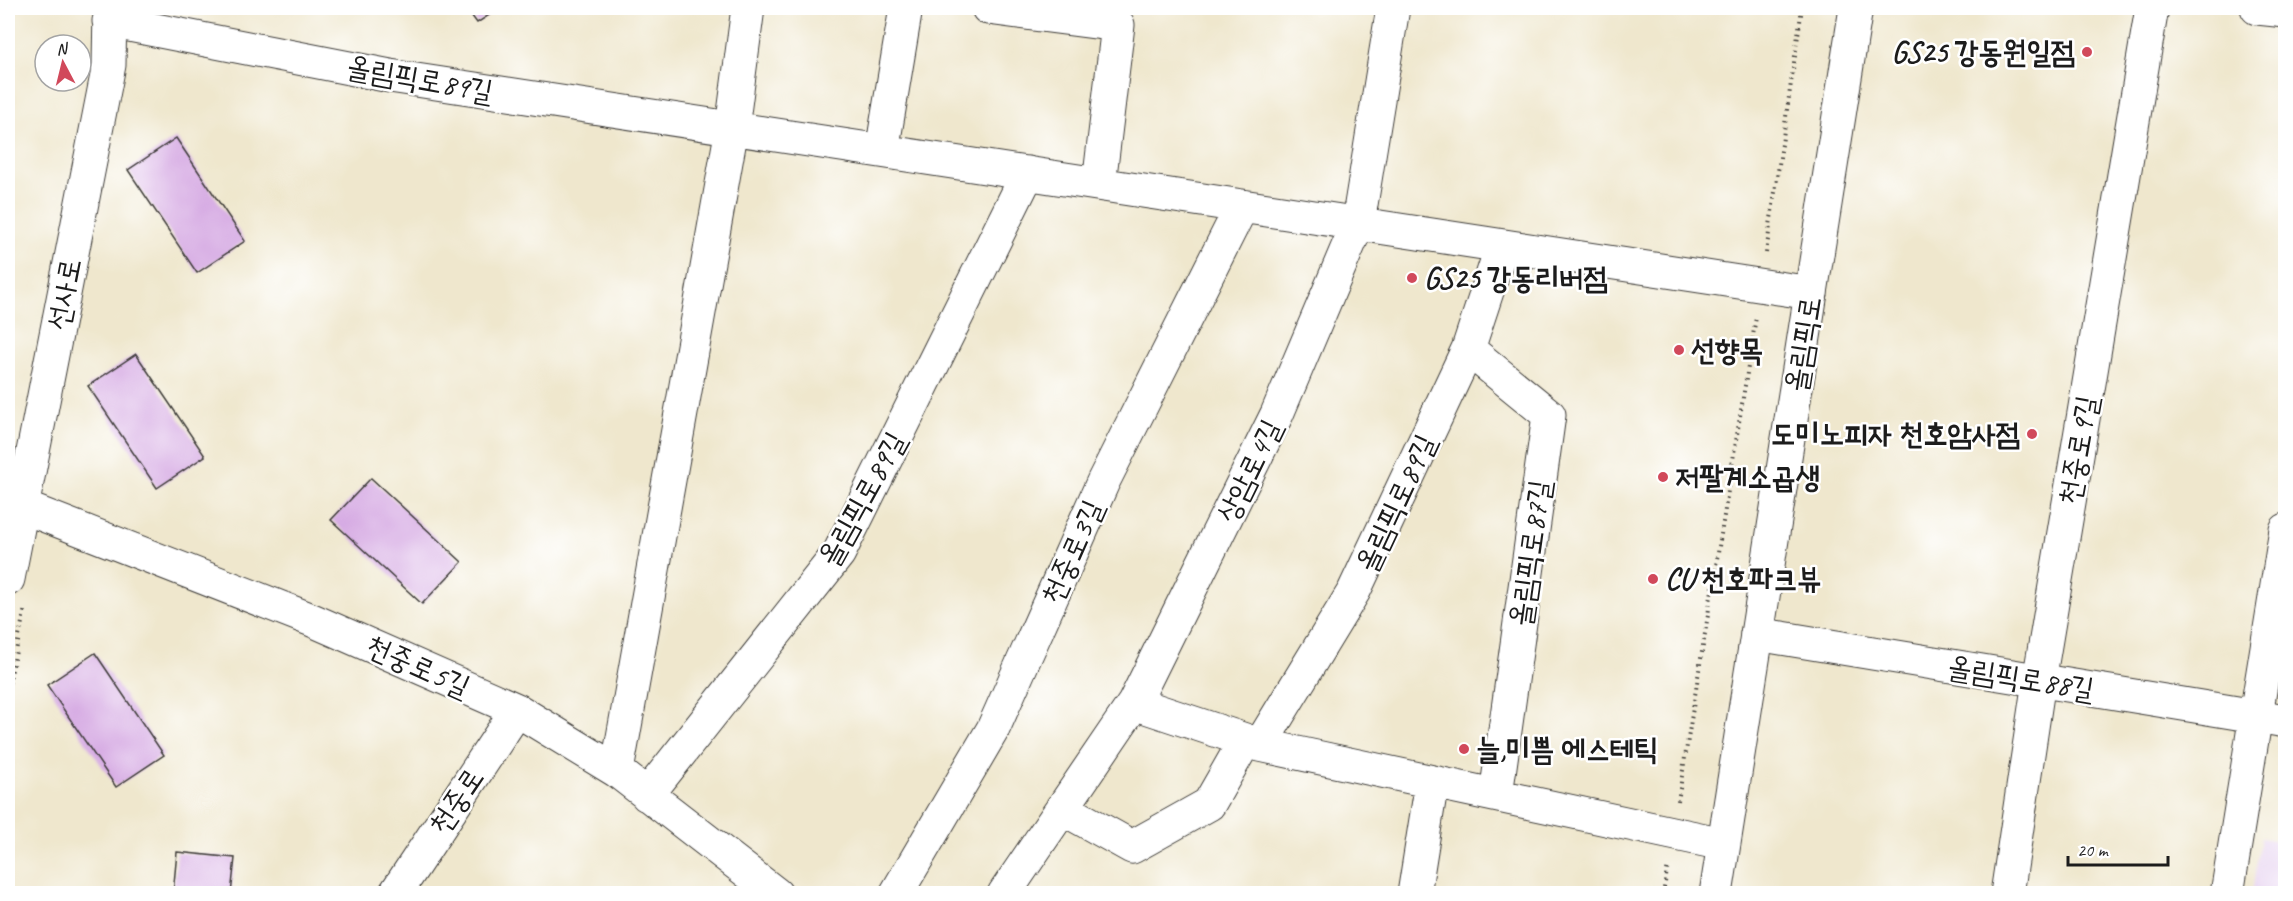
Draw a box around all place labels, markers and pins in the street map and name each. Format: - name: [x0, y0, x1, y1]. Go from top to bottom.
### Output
- place label: GS25 강동원일점: [1891, 33, 2075, 71]
- marker: GS25 강동원일점: [2080, 45, 2094, 59]
- place label: GS25 강동리버점: [1424, 259, 1608, 297]
- marker: GS25 강동리버점: [1405, 271, 1419, 285]
- place label: 선향목: [1691, 331, 1763, 369]
- marker: 선향목: [1672, 343, 1686, 357]
- place label: 도미노피자 천호암사점: [1771, 415, 2020, 453]
- marker: 도미노피자 천호암사점: [2025, 427, 2039, 441]
- place label: 저팔계소곱생: [1675, 458, 1820, 496]
- marker: 저팔계소곱생: [1656, 470, 1670, 484]
- place label: CU 천호파크뷰: [1665, 560, 1821, 598]
- marker: CU 천호파크뷰: [1646, 572, 1660, 586]
- place label: 늘,미쁨 에스테틱: [1476, 730, 1658, 768]
- marker: 늘,미쁨 에스테틱: [1457, 742, 1471, 756]

